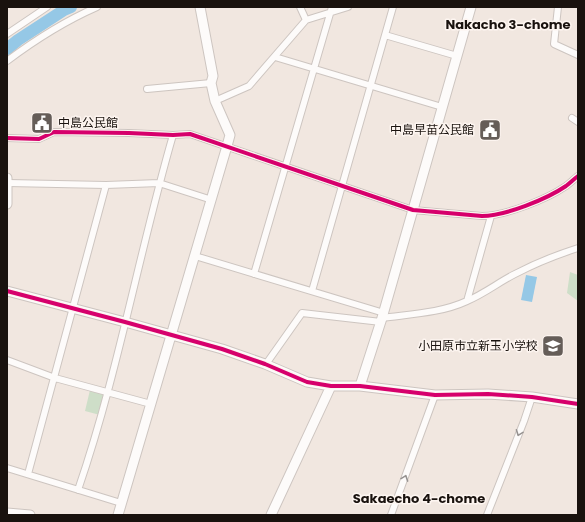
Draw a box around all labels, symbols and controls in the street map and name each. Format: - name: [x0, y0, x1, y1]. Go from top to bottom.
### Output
- district label: Nakacho 3-chome: [445, 15, 571, 34]
- public building icon: 中島公民館: [29, 110, 55, 136]
- place label: 中島公民館: [58, 114, 118, 131]
- public building icon: 中島早苗公民館: [477, 117, 503, 143]
- place label: 中島早苗公民館: [390, 121, 474, 138]
- school or university icon: 小田原市立新玉小学校: [540, 333, 566, 359]
- place label: 小田原市立新玉小学校: [418, 337, 538, 354]
- one-way arrow: [516, 430, 524, 437]
- one-way arrow: [400, 475, 408, 482]
- district label: Sakaecho 4-chome: [353, 489, 485, 508]

